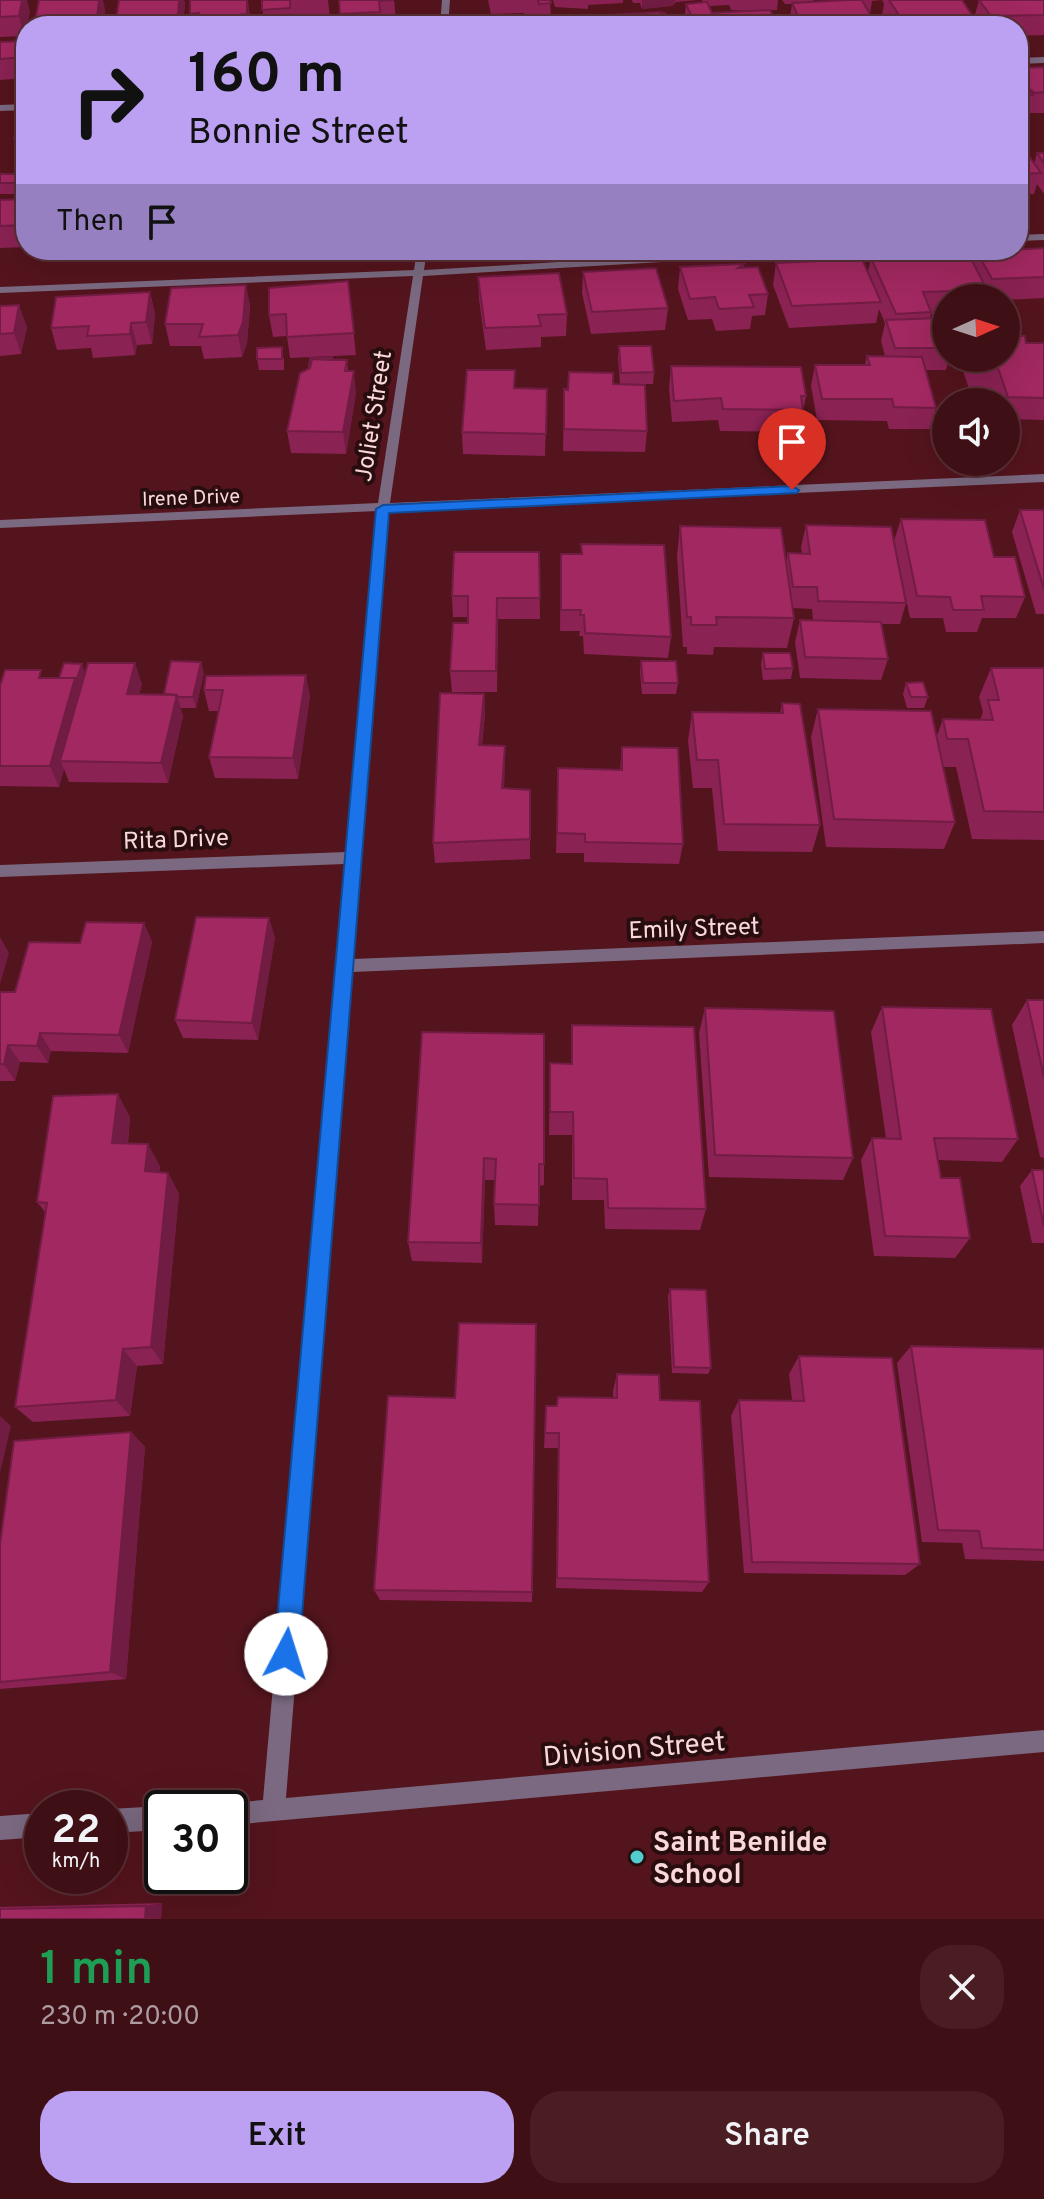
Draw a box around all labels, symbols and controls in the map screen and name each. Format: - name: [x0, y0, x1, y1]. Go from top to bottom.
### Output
- text: 160 m: [188, 42, 345, 112]
- icon: right: [56, 48, 160, 152]
- text: Bonnie Street: [188, 111, 409, 157]
- icon: arrive: [140, 200, 184, 244]
- text: Then: [56, 204, 124, 241]
- north arrow: [932, 284, 1020, 372]
- map controls: [932, 284, 1020, 476]
- street label: Joliet Street: [350, 349, 400, 484]
- button: sound: [932, 388, 1020, 476]
- pin: [758, 408, 826, 490]
- icon: arrive: [770, 420, 814, 464]
- street label: Irene Drive: [142, 484, 241, 514]
- street label: Rita Drive: [123, 824, 230, 858]
- street label: Emily Street: [628, 913, 760, 947]
- position arrow: [244, 1612, 328, 1696]
- street label: Division Street: [542, 1725, 727, 1777]
- speed limit sign: 30: [144, 1790, 248, 1894]
- text: 22: [52, 1807, 100, 1857]
- place label: Saint Benilde School: [653, 1826, 827, 1894]
- marker: Saint Benilde School: [628, 1848, 646, 1866]
- text: km/h: [52, 1849, 100, 1875]
- text: 1 min: [40, 1941, 153, 2001]
- button: close: [920, 1945, 1004, 2029]
- text: 230 m · 20:00: [40, 2001, 200, 2034]
- button: Exit: [40, 2091, 514, 2183]
- button: Share: [530, 2091, 1004, 2183]

